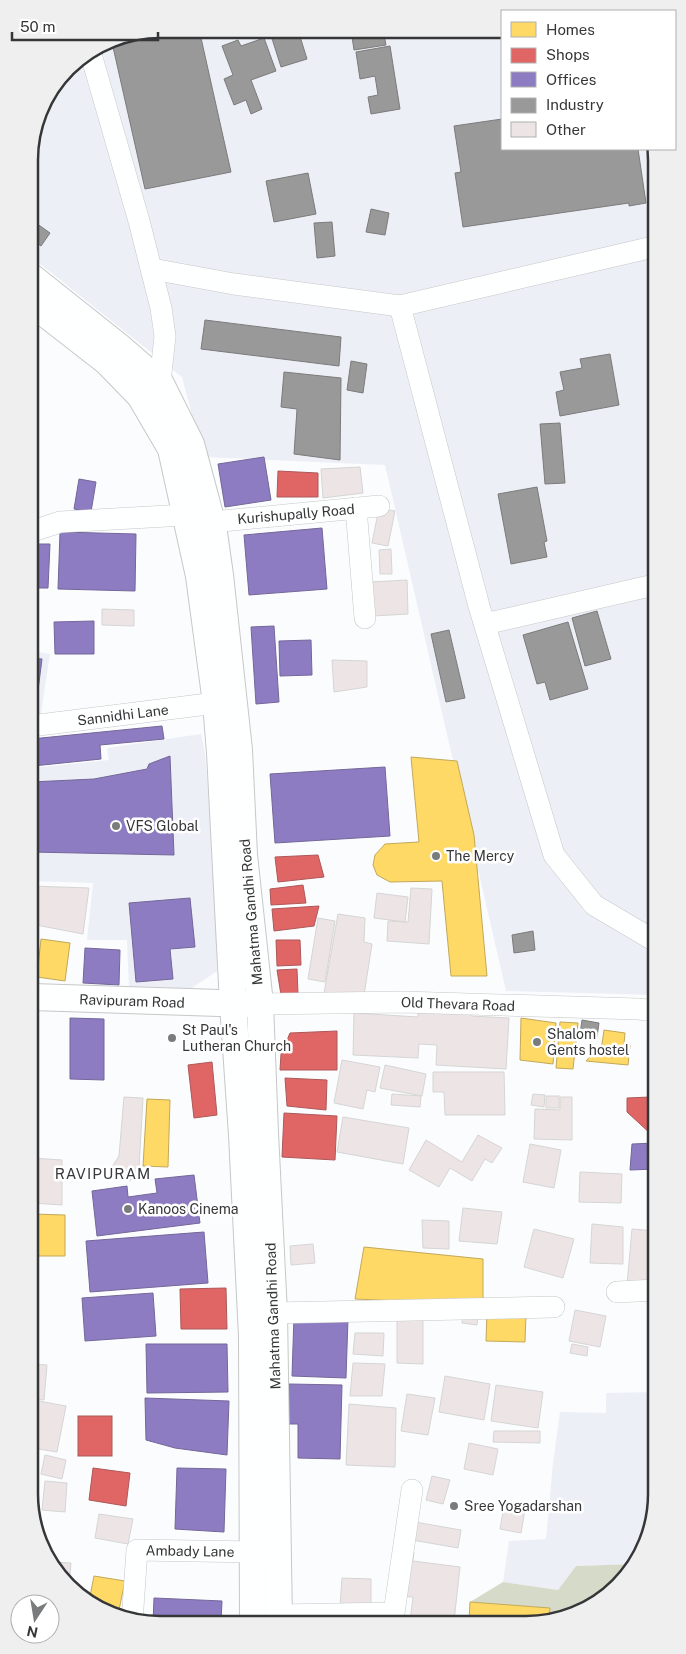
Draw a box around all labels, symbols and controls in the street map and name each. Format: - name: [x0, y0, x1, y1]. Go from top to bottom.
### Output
- scale bar: [12, 10, 159, 42]
- legend: [501, 10, 676, 150]
- text: 50 m: [20, 18, 55, 35]
- text: Homes: [546, 21, 595, 38]
- text: Shops: [546, 46, 590, 63]
- text: Offices: [546, 71, 596, 88]
- text: Industry: [546, 96, 604, 113]
- text: Other: [546, 121, 586, 138]
- street label: Kurishupally Road: [237, 501, 355, 527]
- street label: Sannidhi Lane: [77, 701, 170, 729]
- place label: VFS Global: [126, 818, 199, 834]
- marker: VFS Global: [110, 820, 122, 832]
- street label: Mahatma Gandhi Road: [237, 838, 265, 986]
- place label: The Mercy: [446, 848, 515, 864]
- marker: The Mercy: [430, 850, 442, 862]
- street label: Ravipuram Road: [79, 991, 185, 1011]
- street label: Old Thevara Road: [401, 994, 515, 1014]
- place label: St Paul's Lutheran Church: [182, 1022, 291, 1054]
- place label: Shalom Gents hostel: [547, 1026, 629, 1058]
- marker: St Paul's Lutheran Church: [166, 1032, 178, 1044]
- marker: Shalom Gents hostel: [531, 1036, 543, 1048]
- district label: RAVIPURAM: [55, 1165, 151, 1182]
- place label: Kanoos Cinema: [138, 1201, 239, 1217]
- marker: Kanoos Cinema: [122, 1203, 134, 1215]
- street label: Mahatma Gandhi Road: [262, 1242, 284, 1390]
- place label: Sree Yogadarshan: [464, 1498, 582, 1514]
- marker: Sree Yogadarshan: [448, 1500, 460, 1512]
- street label: Ambady Lane: [145, 1542, 235, 1560]
- north arrow: [10, 1594, 60, 1644]
- text: N: [25, 1623, 39, 1641]

